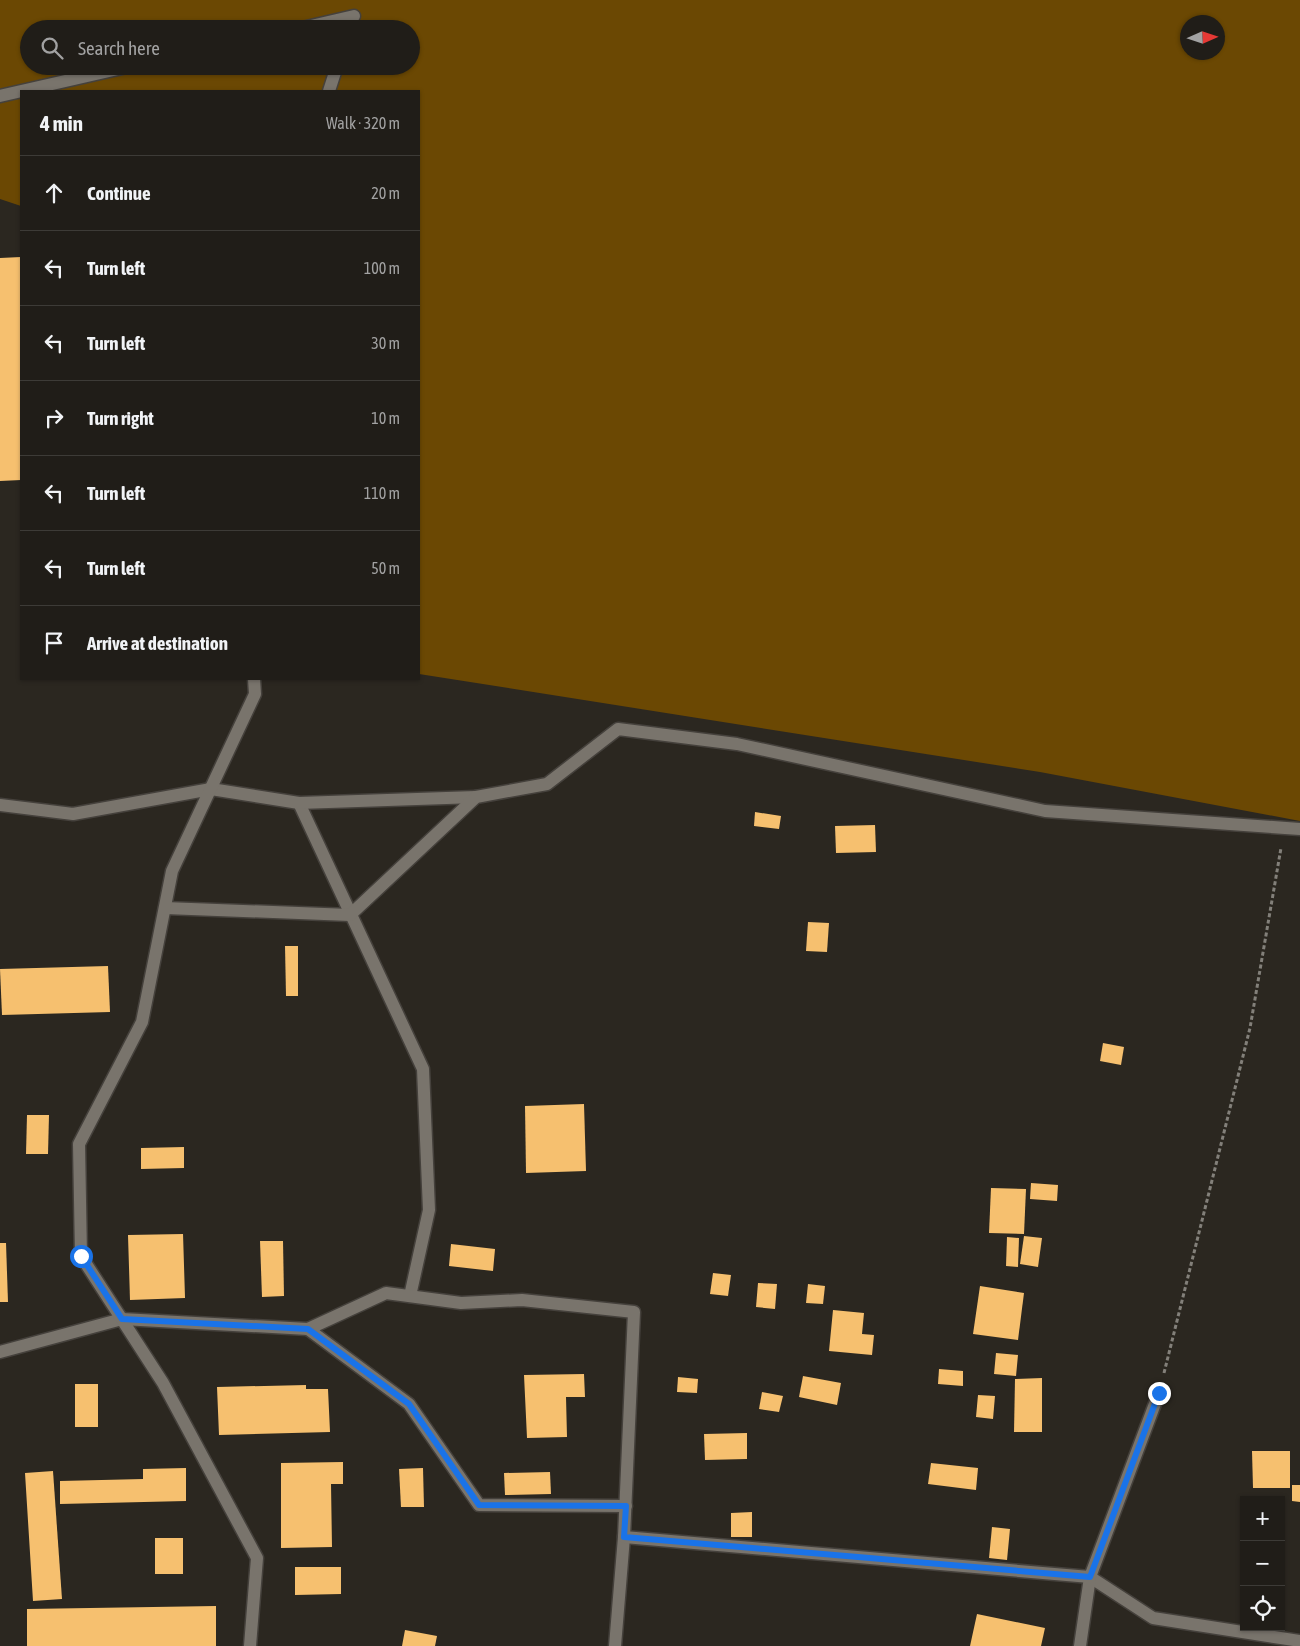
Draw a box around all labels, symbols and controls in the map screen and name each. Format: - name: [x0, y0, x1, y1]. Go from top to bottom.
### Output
- north arrow: [1180, 15, 1225, 60]
- search box: [20, 20, 420, 75]
- icon: search: [38, 34, 66, 62]
- text: Search here: [78, 37, 160, 59]
- text: 4 min: [40, 111, 83, 135]
- text: Walk · 320 m: [326, 114, 400, 132]
- icon: ahead: [40, 179, 68, 207]
- text: Continue: [87, 182, 151, 204]
- text: 20 m: [371, 184, 400, 202]
- icon: left: [40, 254, 68, 282]
- text: Turn left: [87, 257, 145, 279]
- text: 100 m: [364, 259, 400, 277]
- icon: left: [40, 329, 68, 357]
- text: Turn left: [87, 332, 145, 354]
- text: 30 m: [371, 334, 400, 352]
- icon: right: [40, 404, 68, 432]
- text: Turn right: [87, 407, 154, 429]
- text: 10 m: [371, 409, 400, 427]
- icon: left: [40, 479, 68, 507]
- text: Turn left: [87, 482, 145, 504]
- text: 110 m: [364, 484, 400, 502]
- icon: left: [40, 554, 68, 582]
- text: Turn left: [87, 557, 145, 579]
- text: 50 m: [371, 559, 400, 577]
- icon: arrive: [40, 629, 68, 657]
- text: Arrive at destination: [87, 632, 228, 654]
- route start: [70, 1245, 93, 1268]
- route end: [1148, 1382, 1171, 1405]
- map controls: [1240, 1496, 1285, 1631]
- button: +: [1240, 1496, 1285, 1541]
- button: −: [1240, 1541, 1285, 1586]
- button: locate: [1240, 1586, 1285, 1631]

